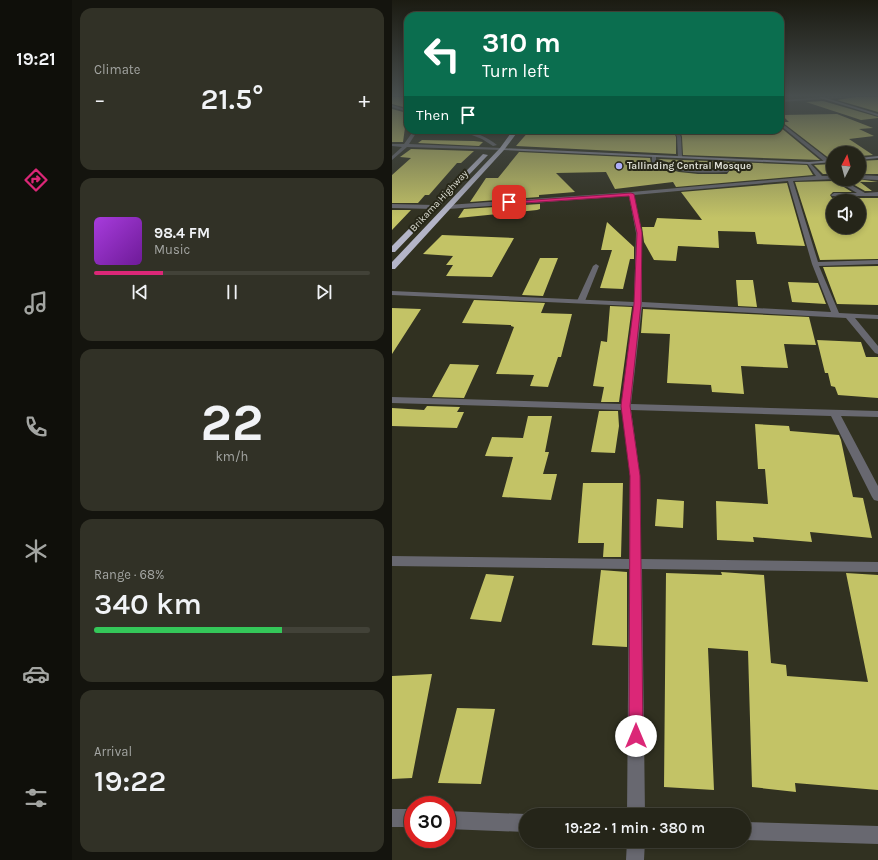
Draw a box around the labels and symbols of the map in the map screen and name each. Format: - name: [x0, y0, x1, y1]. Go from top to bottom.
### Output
- north arrow: [826, 146, 866, 186]
- place label: Tallinding Central Mosque: [627, 160, 751, 172]
- marker: Tallinding Central Mosque: [614, 161, 624, 171]
- street label: Brikama Highway: [407, 167, 471, 234]
- pin: [492, 185, 526, 219]
- position arrow: [615, 715, 657, 757]
- speed limit sign: 30: [404, 796, 456, 848]

